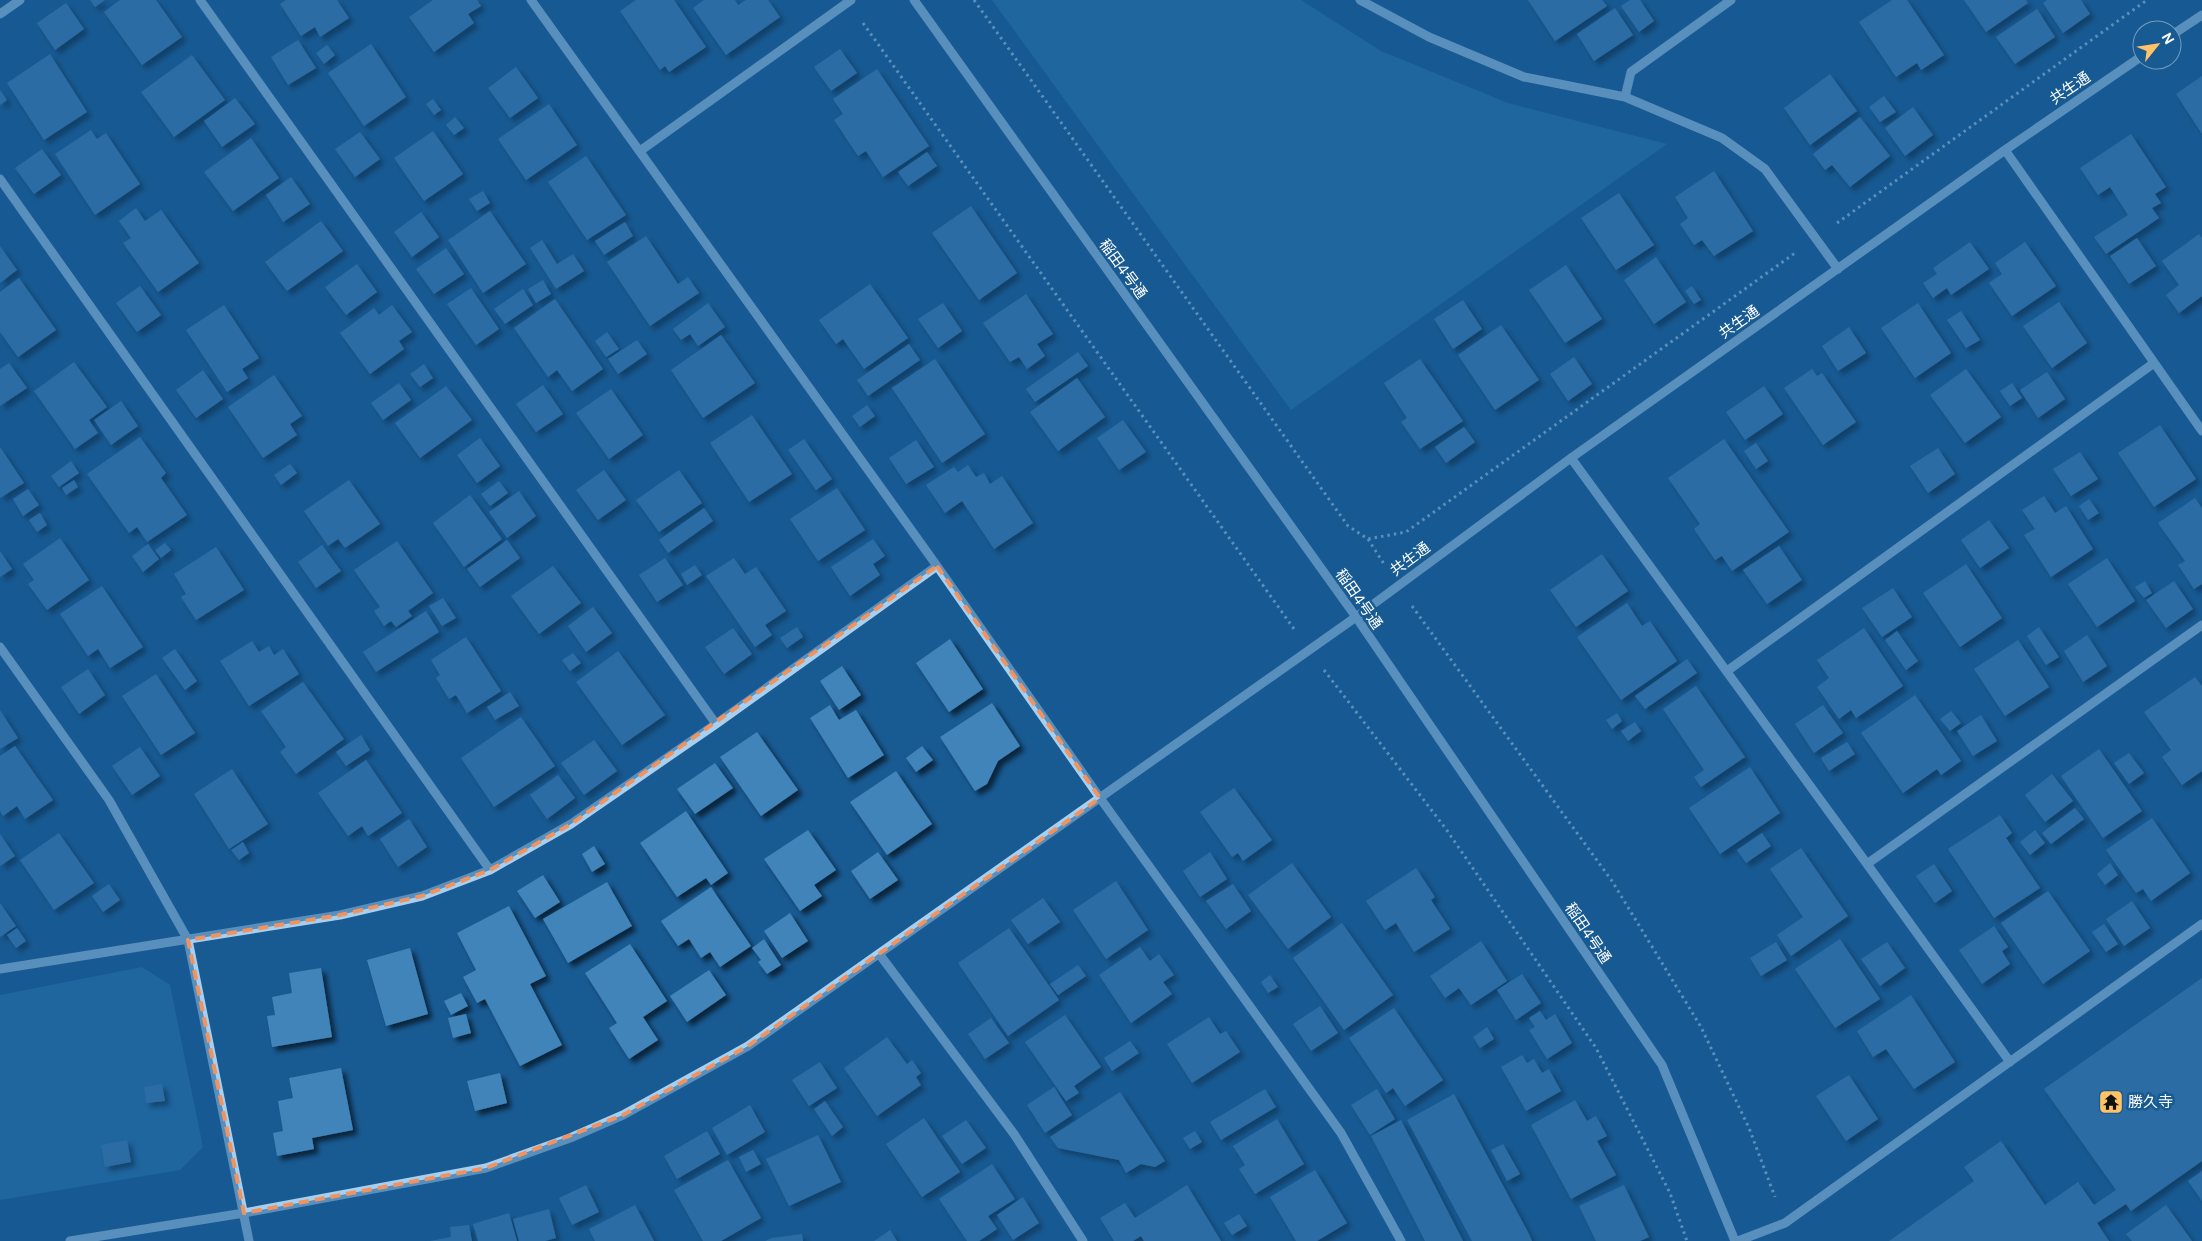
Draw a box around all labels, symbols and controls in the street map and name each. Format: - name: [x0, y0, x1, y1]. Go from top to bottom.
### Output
- north arrow: [2132, 20, 2182, 70]
- text: N: [2158, 30, 2179, 47]
- street label: 共生通: [2046, 67, 2094, 109]
- street label: 稲田4号通: [1095, 235, 1151, 303]
- street label: 共生通: [1715, 301, 1763, 343]
- street label: 共生通: [1386, 537, 1434, 581]
- street label: 稲田4号通: [1331, 565, 1387, 633]
- street label: 稲田4号通: [1560, 899, 1616, 967]
- temple icon: 勝久寺: [2098, 1089, 2124, 1115]
- place label: 勝久寺: [2128, 1092, 2173, 1112]

